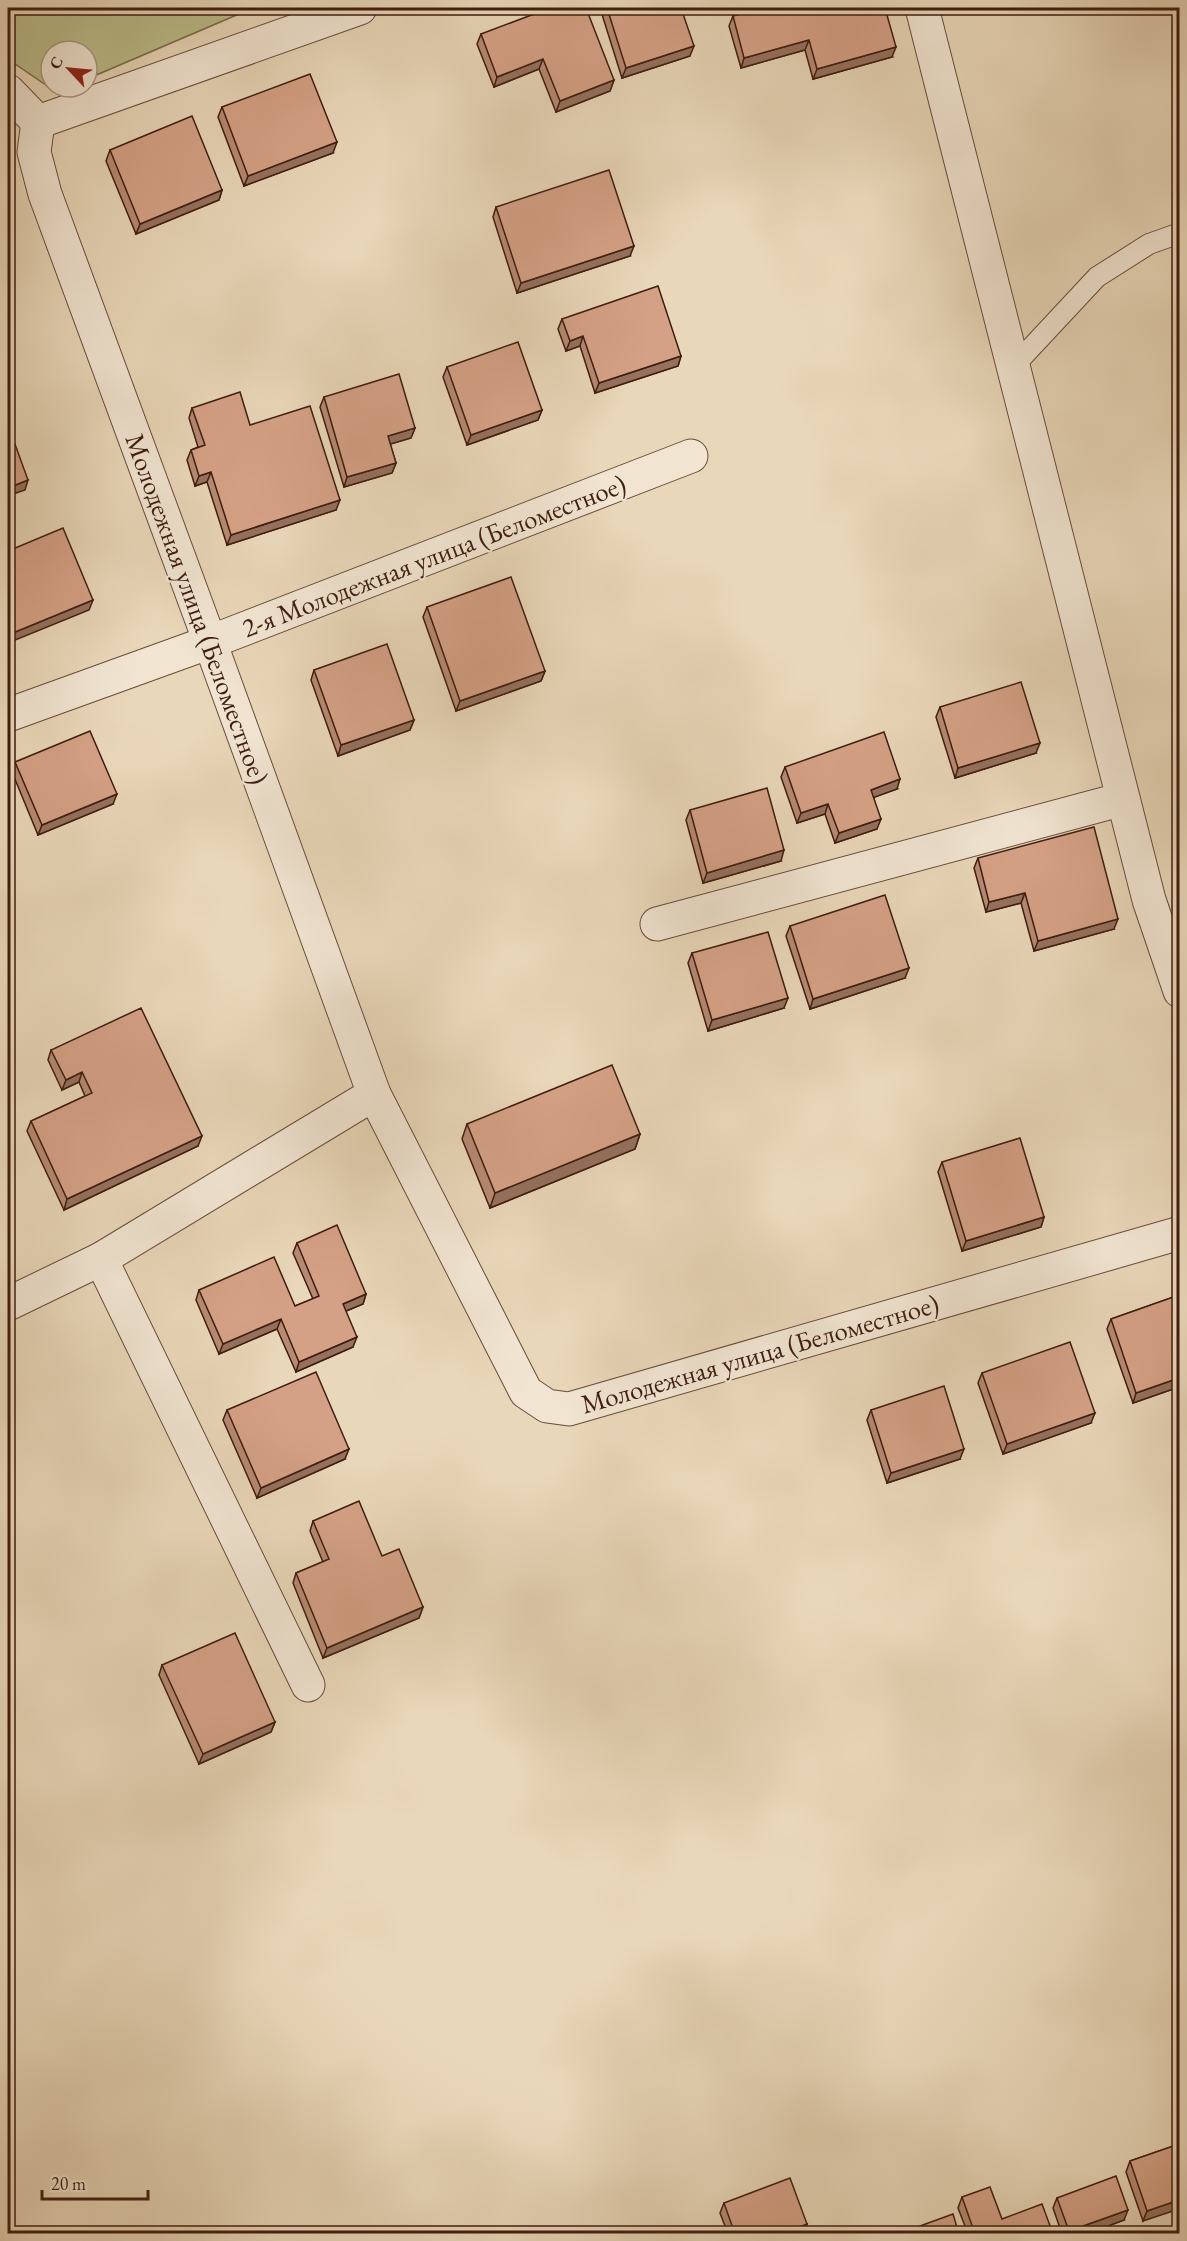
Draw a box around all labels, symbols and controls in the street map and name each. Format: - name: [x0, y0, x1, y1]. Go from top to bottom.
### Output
- north arrow: [39, 39, 99, 99]
- text: С: [44, 53, 68, 72]
- street label: Молодежная улица (Беломестное): [118, 429, 277, 789]
- street label: 2-я Молодежная улица (Беломестное): [237, 466, 631, 645]
- street label: Молодежная улица (Беломестное): [577, 1286, 943, 1421]
- scale bar: [42, 2163, 148, 2201]
- text: 20 m: [51, 2172, 86, 2195]

